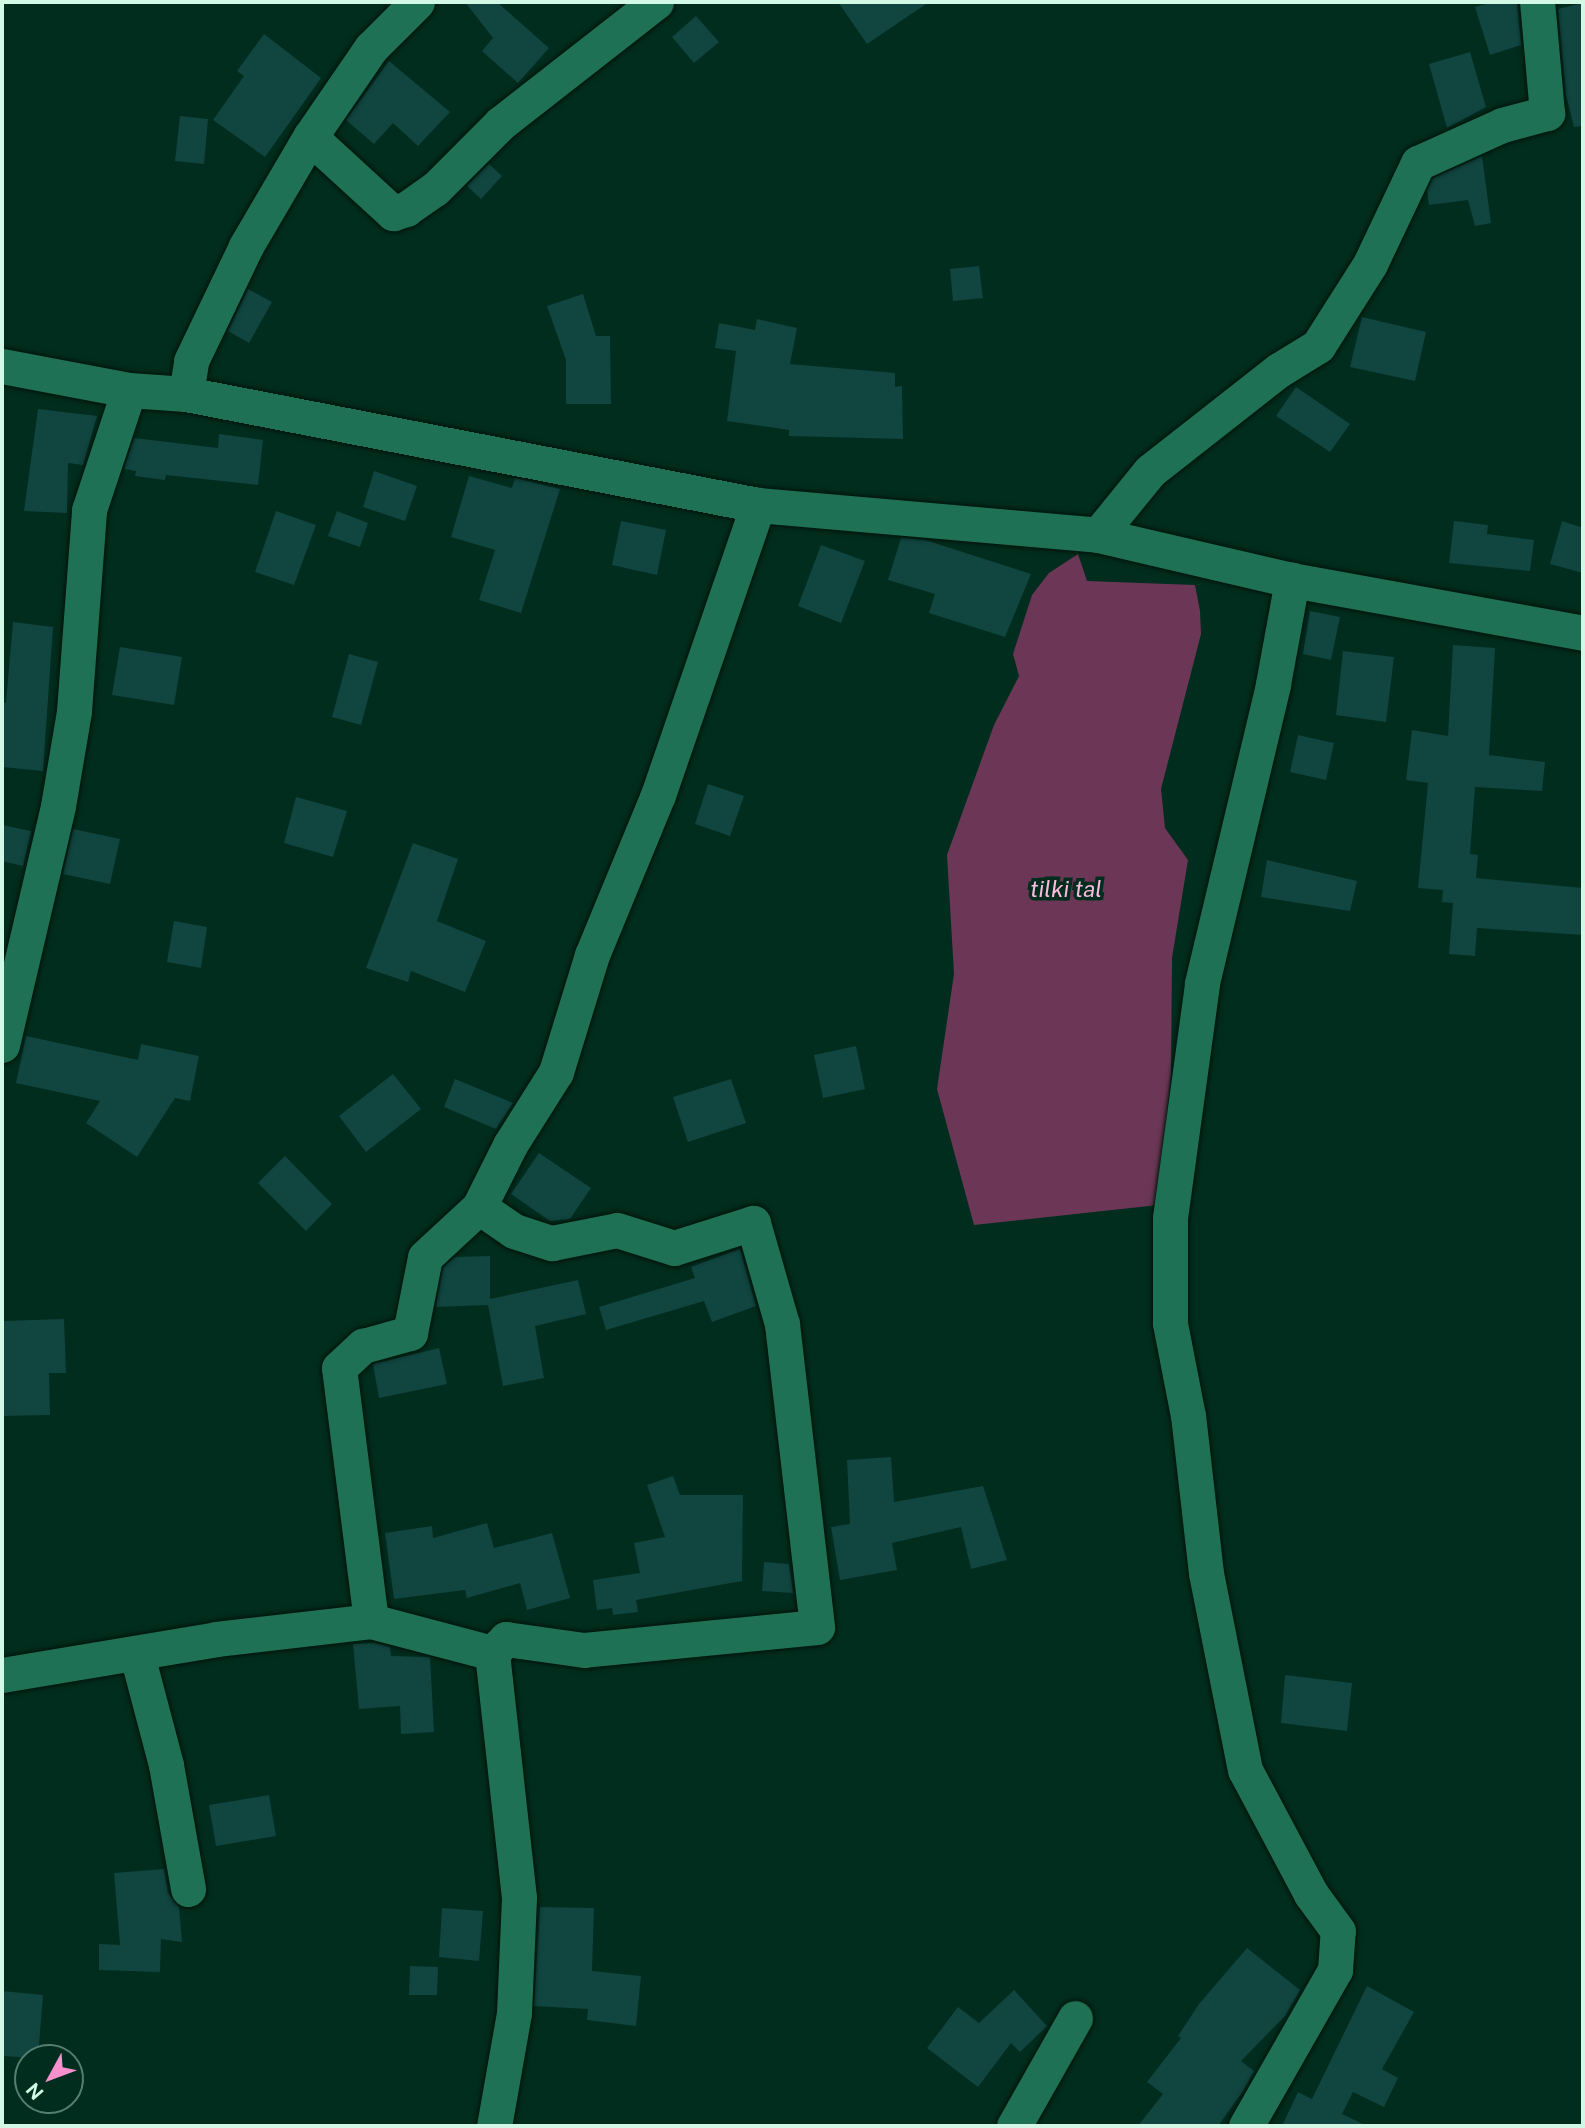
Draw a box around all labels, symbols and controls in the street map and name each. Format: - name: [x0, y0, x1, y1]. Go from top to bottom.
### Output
- water label: tilki tal: [1030, 875, 1102, 903]
- north arrow: [14, 2044, 84, 2114]
- text: N: [21, 2079, 48, 2104]

